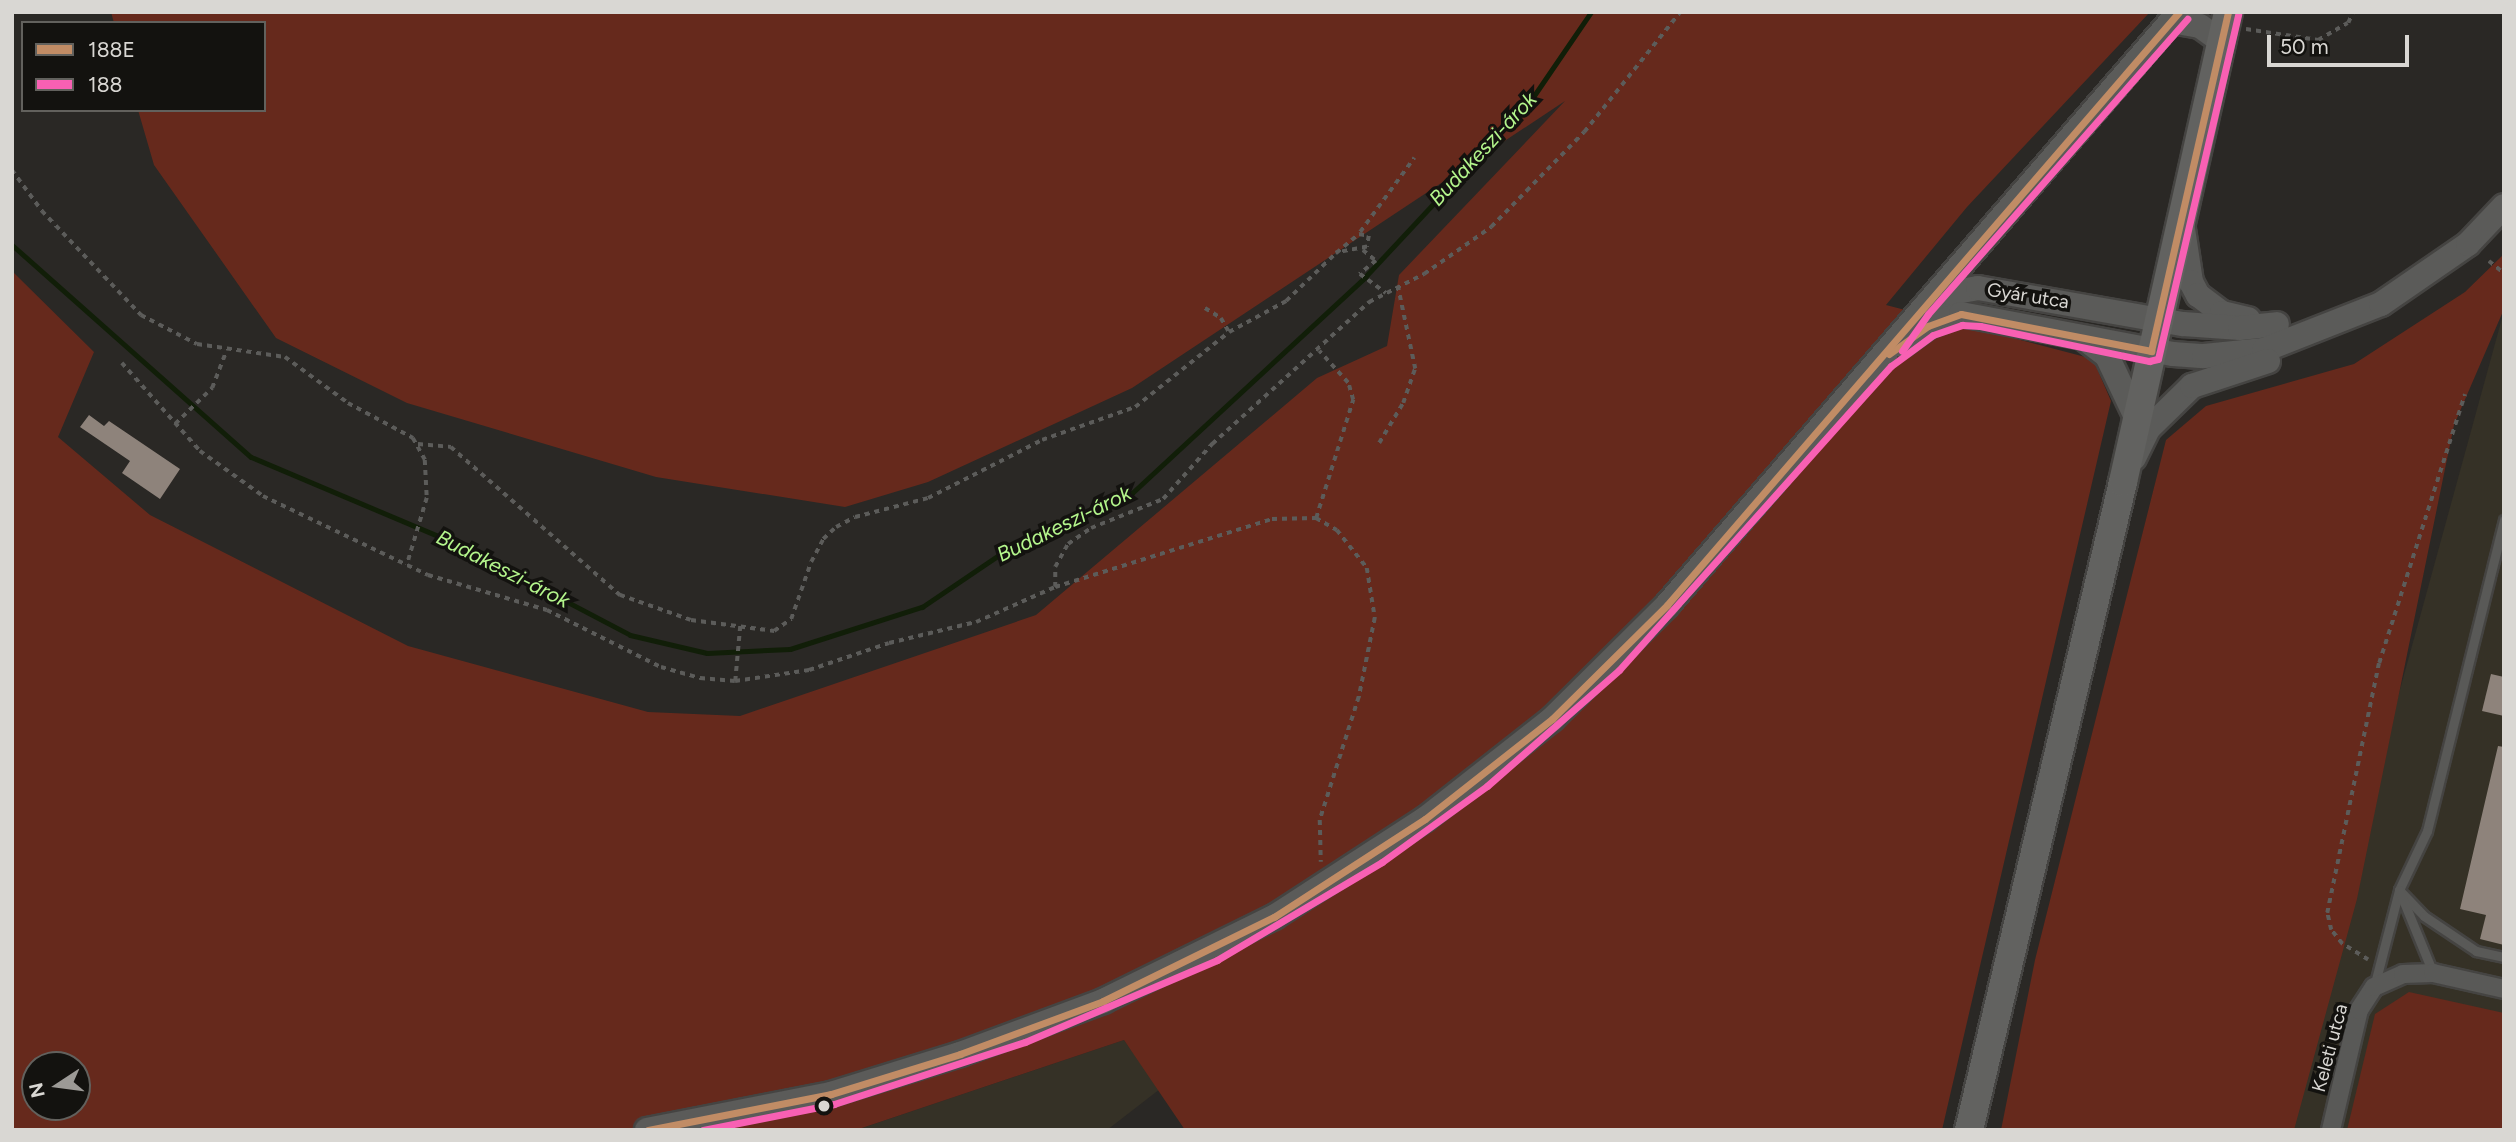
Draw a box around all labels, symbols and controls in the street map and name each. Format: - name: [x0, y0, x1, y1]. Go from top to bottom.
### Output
- legend: [21, 21, 266, 112]
- scale bar: [2271, 21, 2413, 65]
- text: 50 m: [2280, 34, 2329, 59]
- text: 188E: [88, 37, 135, 62]
- text: 188: [88, 72, 122, 97]
- water label: Budakeszi-árok: [1424, 87, 1542, 211]
- street label: Gyár utca: [1985, 278, 2071, 314]
- water label: Budakeszi-árok: [993, 481, 1135, 567]
- water label: Budakeszi-árok: [432, 525, 574, 613]
- street label: Keleti utca: [2307, 1001, 2353, 1095]
- north arrow: [21, 1051, 91, 1121]
- text: N: [24, 1081, 50, 1100]
- unlabelled marker: [817, 1099, 831, 1113]

